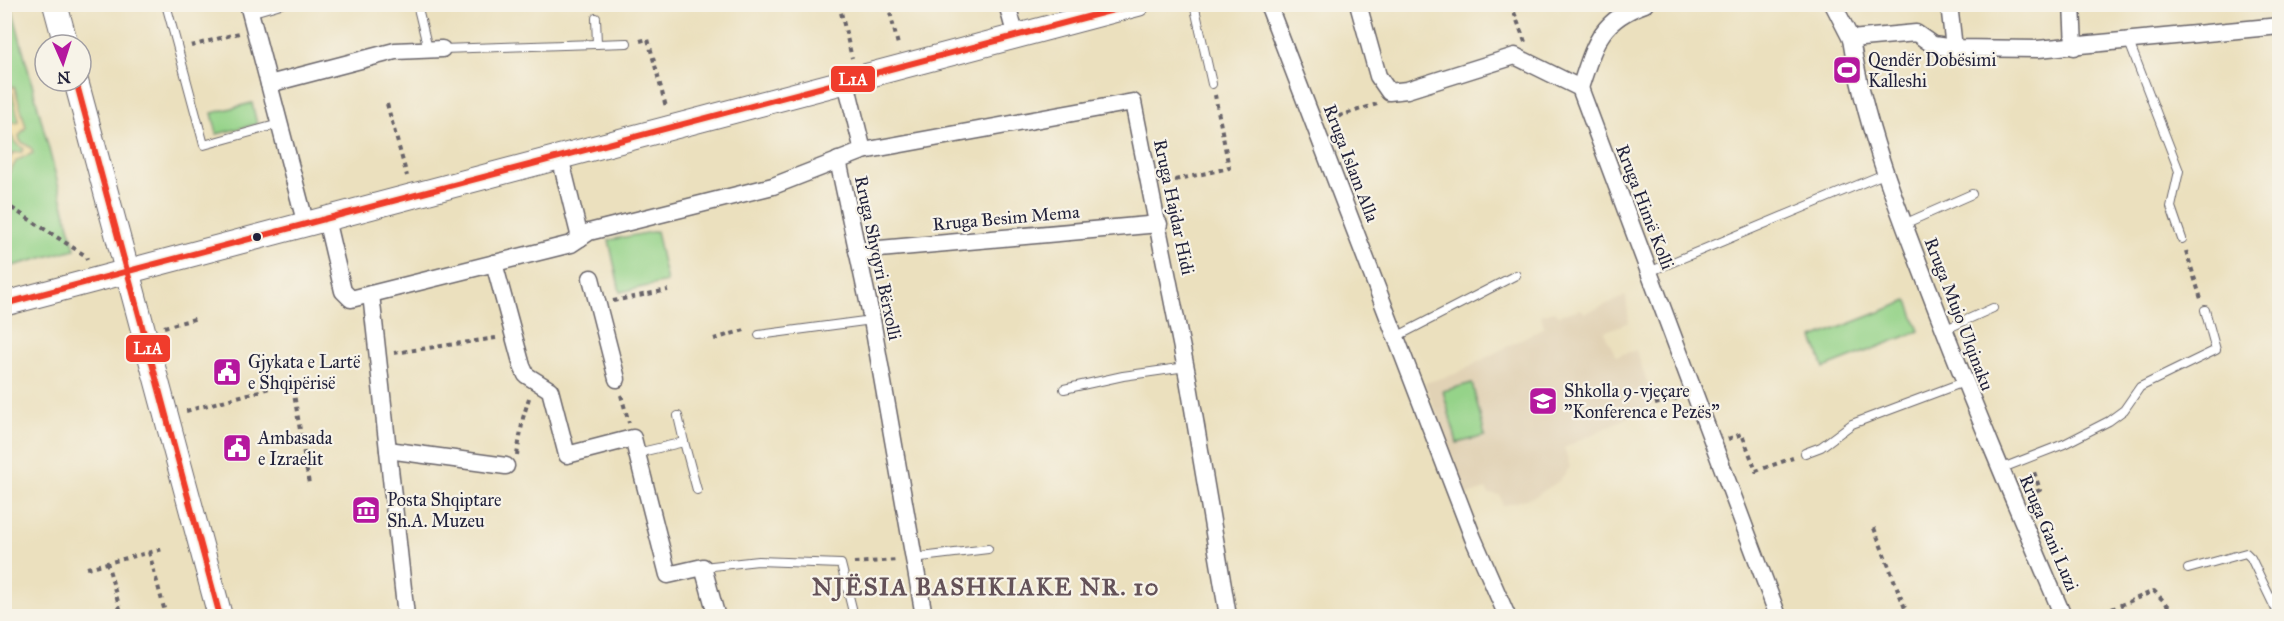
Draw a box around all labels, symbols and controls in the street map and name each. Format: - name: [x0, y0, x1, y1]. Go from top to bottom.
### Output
- north arrow: [33, 33, 93, 93]
- place label: Qendër Dobësimi Kalleshi: [1868, 49, 1996, 92]
- sports icon: Qendër Dobësimi Kalleshi: [1831, 54, 1863, 86]
- line badge: L1A: [830, 65, 876, 93]
- text: N: [56, 68, 71, 87]
- text: L1A: [839, 70, 868, 89]
- street label: Rruga Islam Alla: [1318, 101, 1384, 226]
- street label: Rruga Hajdar Hidi: [1148, 137, 1199, 277]
- street label: Rruga Himë Kolli: [1610, 141, 1679, 273]
- street label: Rruga Shyqyri Bërxolli: [849, 174, 906, 343]
- street label: Rruga Besim Mema: [932, 201, 1081, 236]
- unlabelled marker: [251, 231, 263, 243]
- street label: Rruga Mujo Ulqinaku: [1919, 234, 1998, 394]
- line badge: L1A: [125, 334, 171, 363]
- text: L1A: [134, 339, 163, 358]
- place label: Gjykata e Lartë e Shqipërisë: [248, 351, 360, 395]
- public building icon: Gjykata e Lartë e Shqipërisë: [211, 356, 243, 388]
- place label: Shkolla 9-vjeçare "Konferenca e Pezës": [1564, 380, 1720, 423]
- school or university icon: Shkolla 9-vjeçare "Konferenca e Pezës": [1527, 385, 1559, 417]
- place label: Ambasada e Izraelit: [257, 427, 333, 470]
- public building icon: Ambasada e Izraelit: [221, 432, 253, 464]
- street label: Rruga Gani Luzi: [2014, 471, 2083, 595]
- place label: Posta Shqiptare Sh.A. Muzeu: [387, 489, 501, 532]
- museum icon: Posta Shqiptare Sh.A. Muzeu: [350, 494, 382, 526]
- district label: NJËSIA BASHKIAKE NR. 10: [812, 572, 1160, 602]

